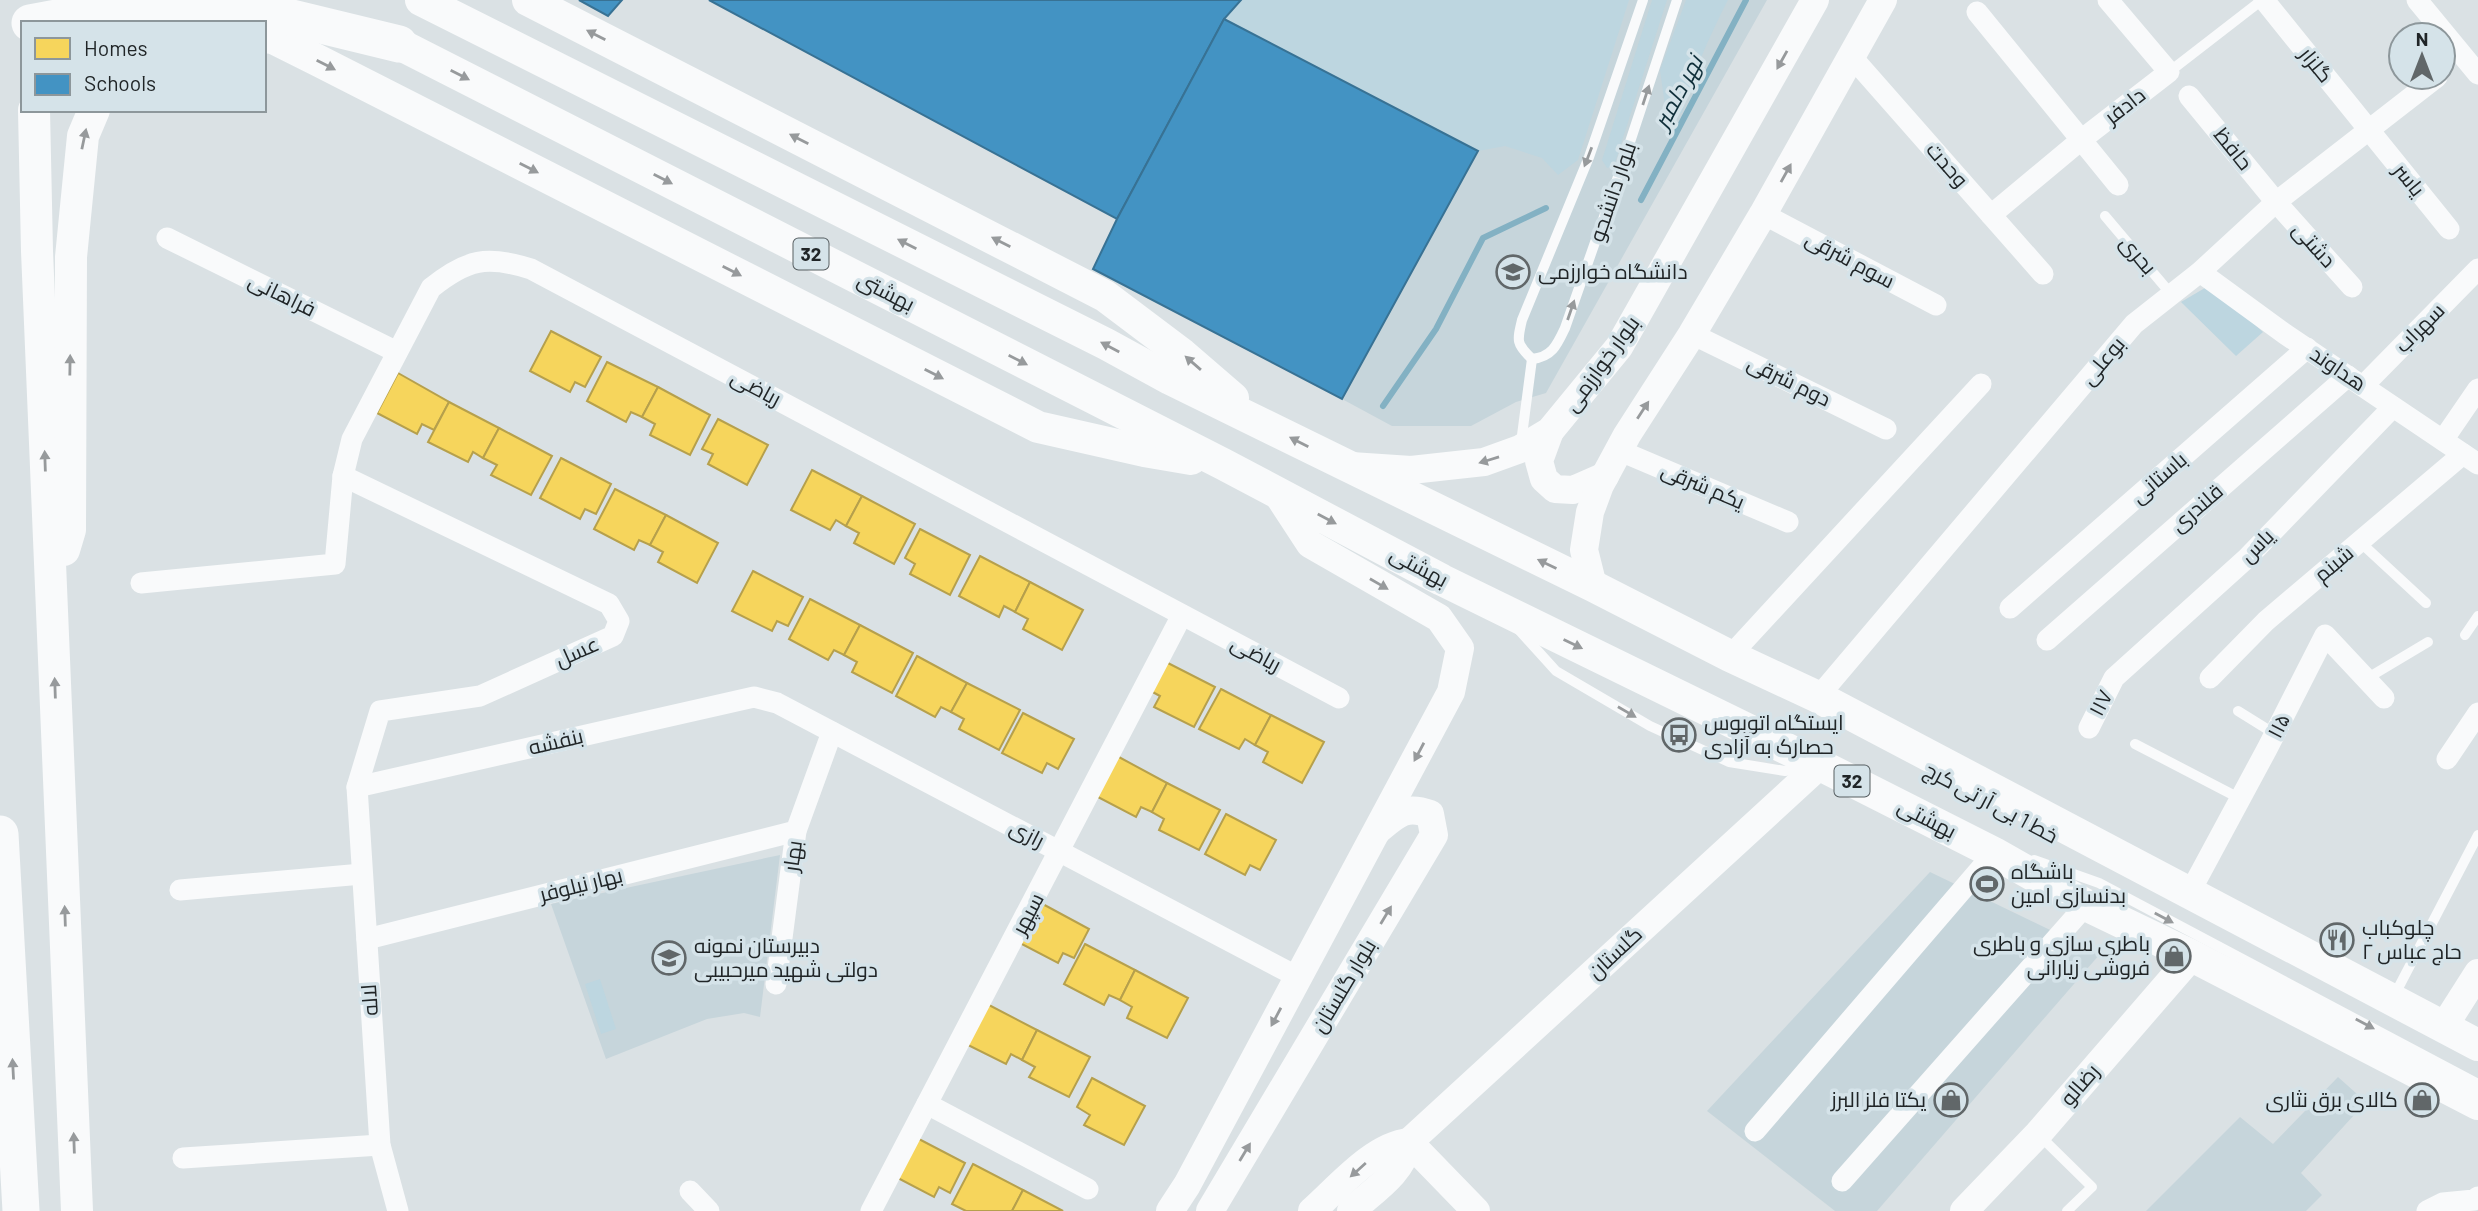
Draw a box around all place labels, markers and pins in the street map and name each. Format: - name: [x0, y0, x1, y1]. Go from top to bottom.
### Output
- school or university icon: دانشگاه خوارزمی: [1494, 253, 1532, 291]
- place label: دانشگاه خوارزمی: [1538, 258, 1688, 285]
- place label: ایستگاه اتوبوس حصارک به آزادی: [1704, 709, 1844, 760]
- bus stop icon: ایستگاه اتوبوس حصارک به آزادی: [1660, 716, 1698, 754]
- place label: باشگاه بدنسازی امین: [2011, 858, 2126, 909]
- sports icon: باشگاه بدنسازی امین: [1968, 865, 2006, 903]
- place label: چلوکباب حاج عباس ۲: [2362, 914, 2462, 966]
- restaurant icon: چلوکباب حاج عباس ۲: [2318, 921, 2356, 959]
- place label: باطری سازی و باطری فروشی زیارانی: [1973, 930, 2150, 981]
- place label: دبیرستان نمونه دولتی شهید میرحبیبی: [694, 932, 878, 983]
- shop icon: باطری سازی و باطری فروشی زیارانی: [2155, 937, 2193, 975]
- school or university icon: دبیرستان نمونه دولتی شهید میرحبیبی: [650, 939, 688, 977]
- shop icon: یکتا فلز البرز: [1932, 1081, 1970, 1119]
- shop icon: کالای برق نثاری: [2403, 1081, 2441, 1119]
- place label: یکتا فلز البرز: [1830, 1086, 1926, 1112]
- place label: کالای برق نثاری: [2266, 1086, 2398, 1113]

